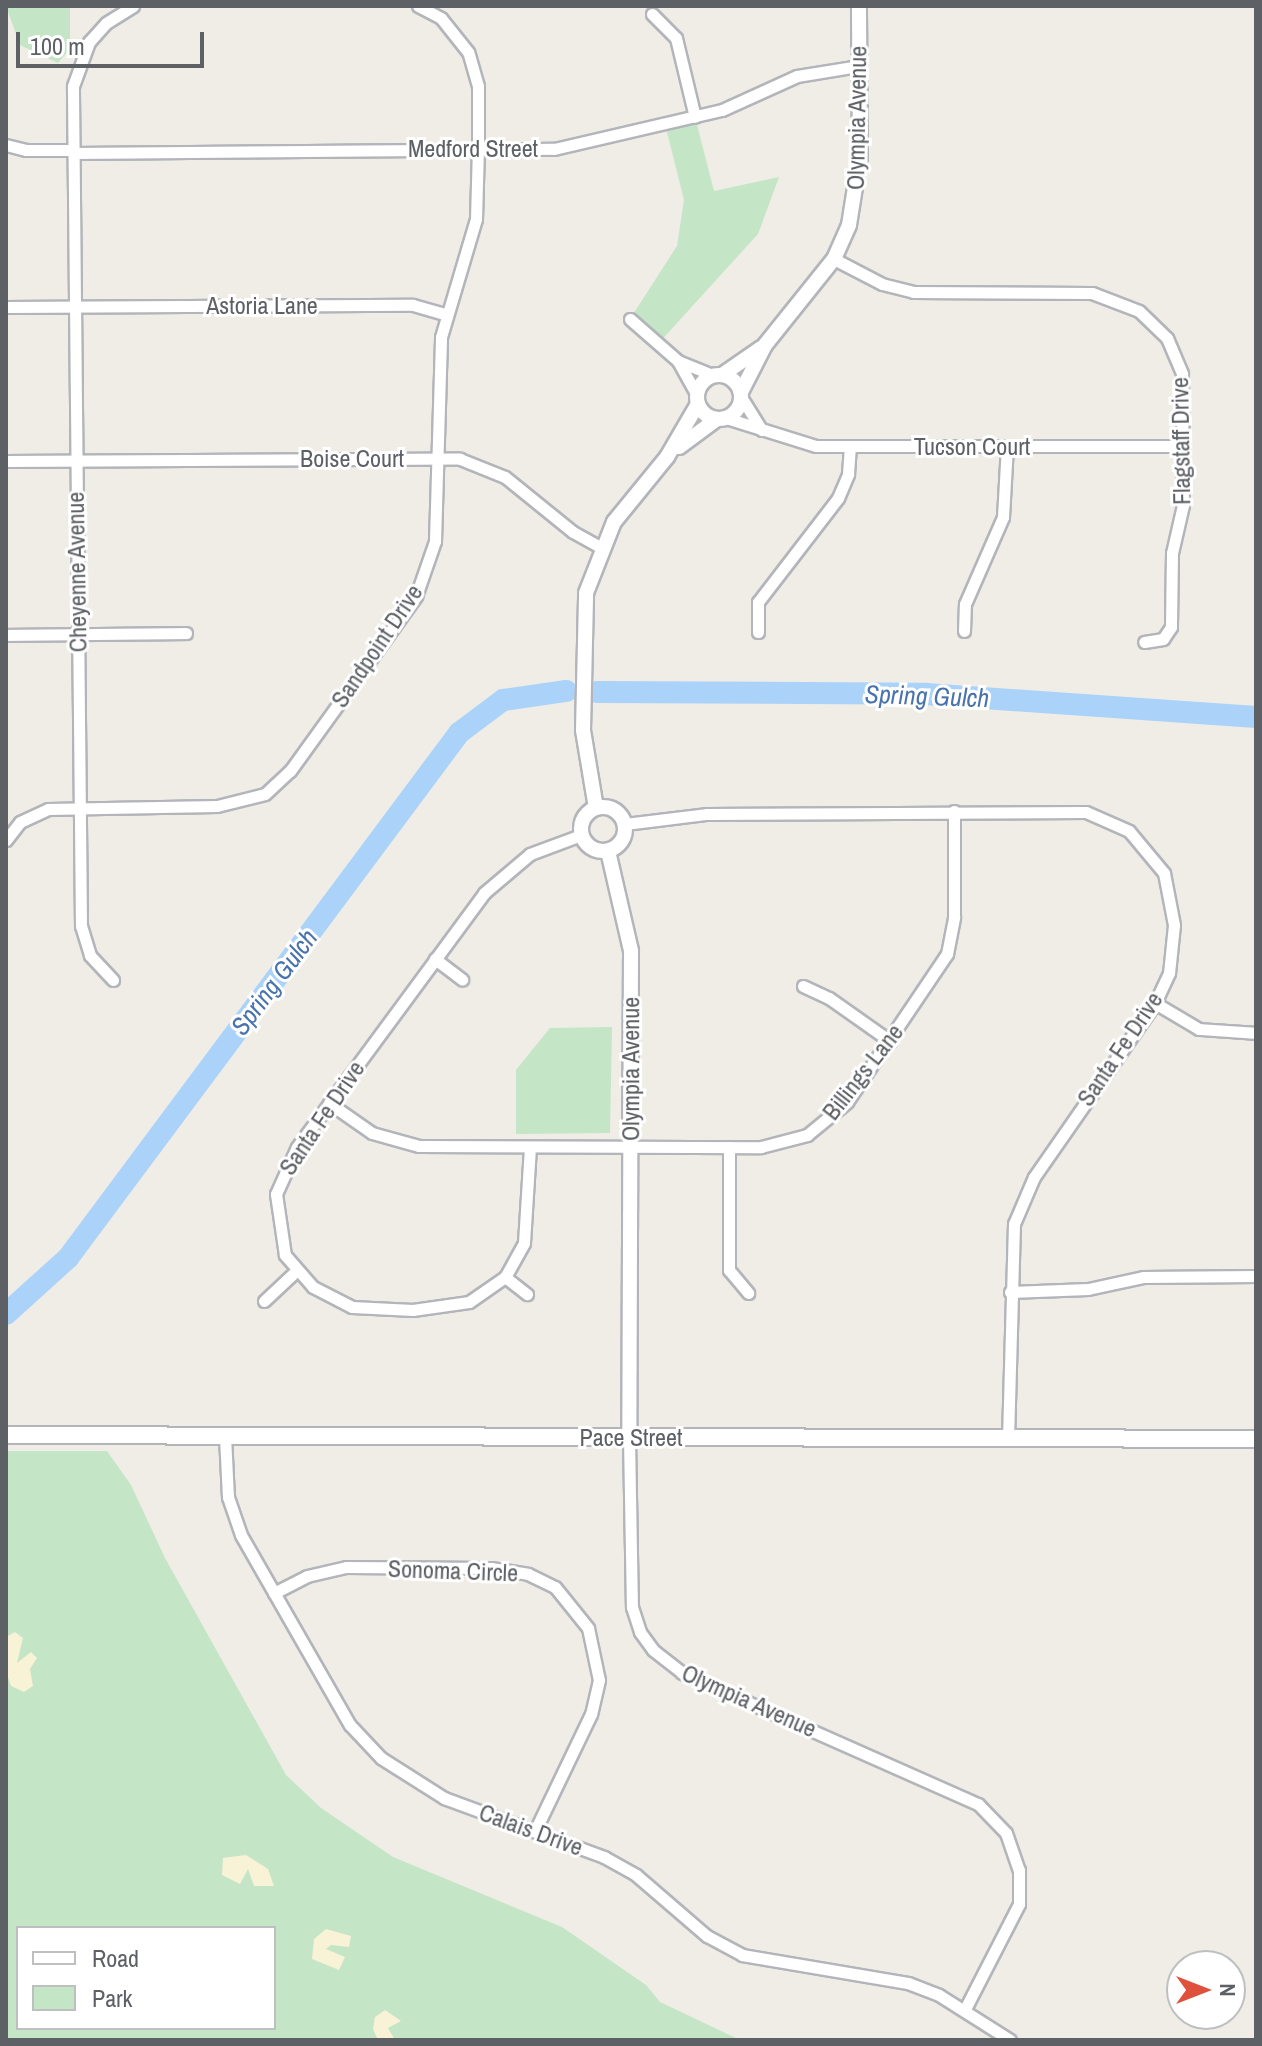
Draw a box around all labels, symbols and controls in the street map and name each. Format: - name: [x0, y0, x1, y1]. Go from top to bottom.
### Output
- scale bar: [20, 16, 208, 66]
- text: 100 m: [30, 30, 85, 62]
- street label: Olympia Avenue: [841, 45, 873, 191]
- street label: Medford Street: [408, 135, 538, 163]
- street label: Astoria Lane: [206, 292, 318, 320]
- street label: Flagstaff Drive: [1165, 377, 1197, 505]
- street label: Tucson Court: [914, 433, 1030, 461]
- street label: Boise Court: [300, 445, 404, 473]
- street label: Cheyenne Avenue: [61, 491, 93, 653]
- street label: Sandpoint Drive: [325, 579, 429, 713]
- water label: Spring Gulch: [864, 678, 990, 714]
- water label: Spring Gulch: [224, 923, 324, 1041]
- street label: Santa Fe Drive: [1071, 986, 1169, 1112]
- street label: Olympia Avenue: [617, 996, 645, 1142]
- street label: Billings Lane: [817, 1018, 909, 1126]
- street label: Santa Fe Drive: [273, 1055, 371, 1181]
- street label: Pace Street: [580, 1424, 682, 1452]
- street label: Sonoma Circle: [387, 1554, 519, 1588]
- street label: Olympia Avenue: [677, 1658, 821, 1744]
- street label: Calais Drive: [475, 1798, 587, 1862]
- legend: [16, 1926, 276, 2030]
- text: Road: [92, 1942, 139, 1974]
- north arrow: [1166, 1950, 1246, 2030]
- text: Park: [92, 1982, 132, 2014]
- text: N: [1213, 1983, 1243, 1997]

